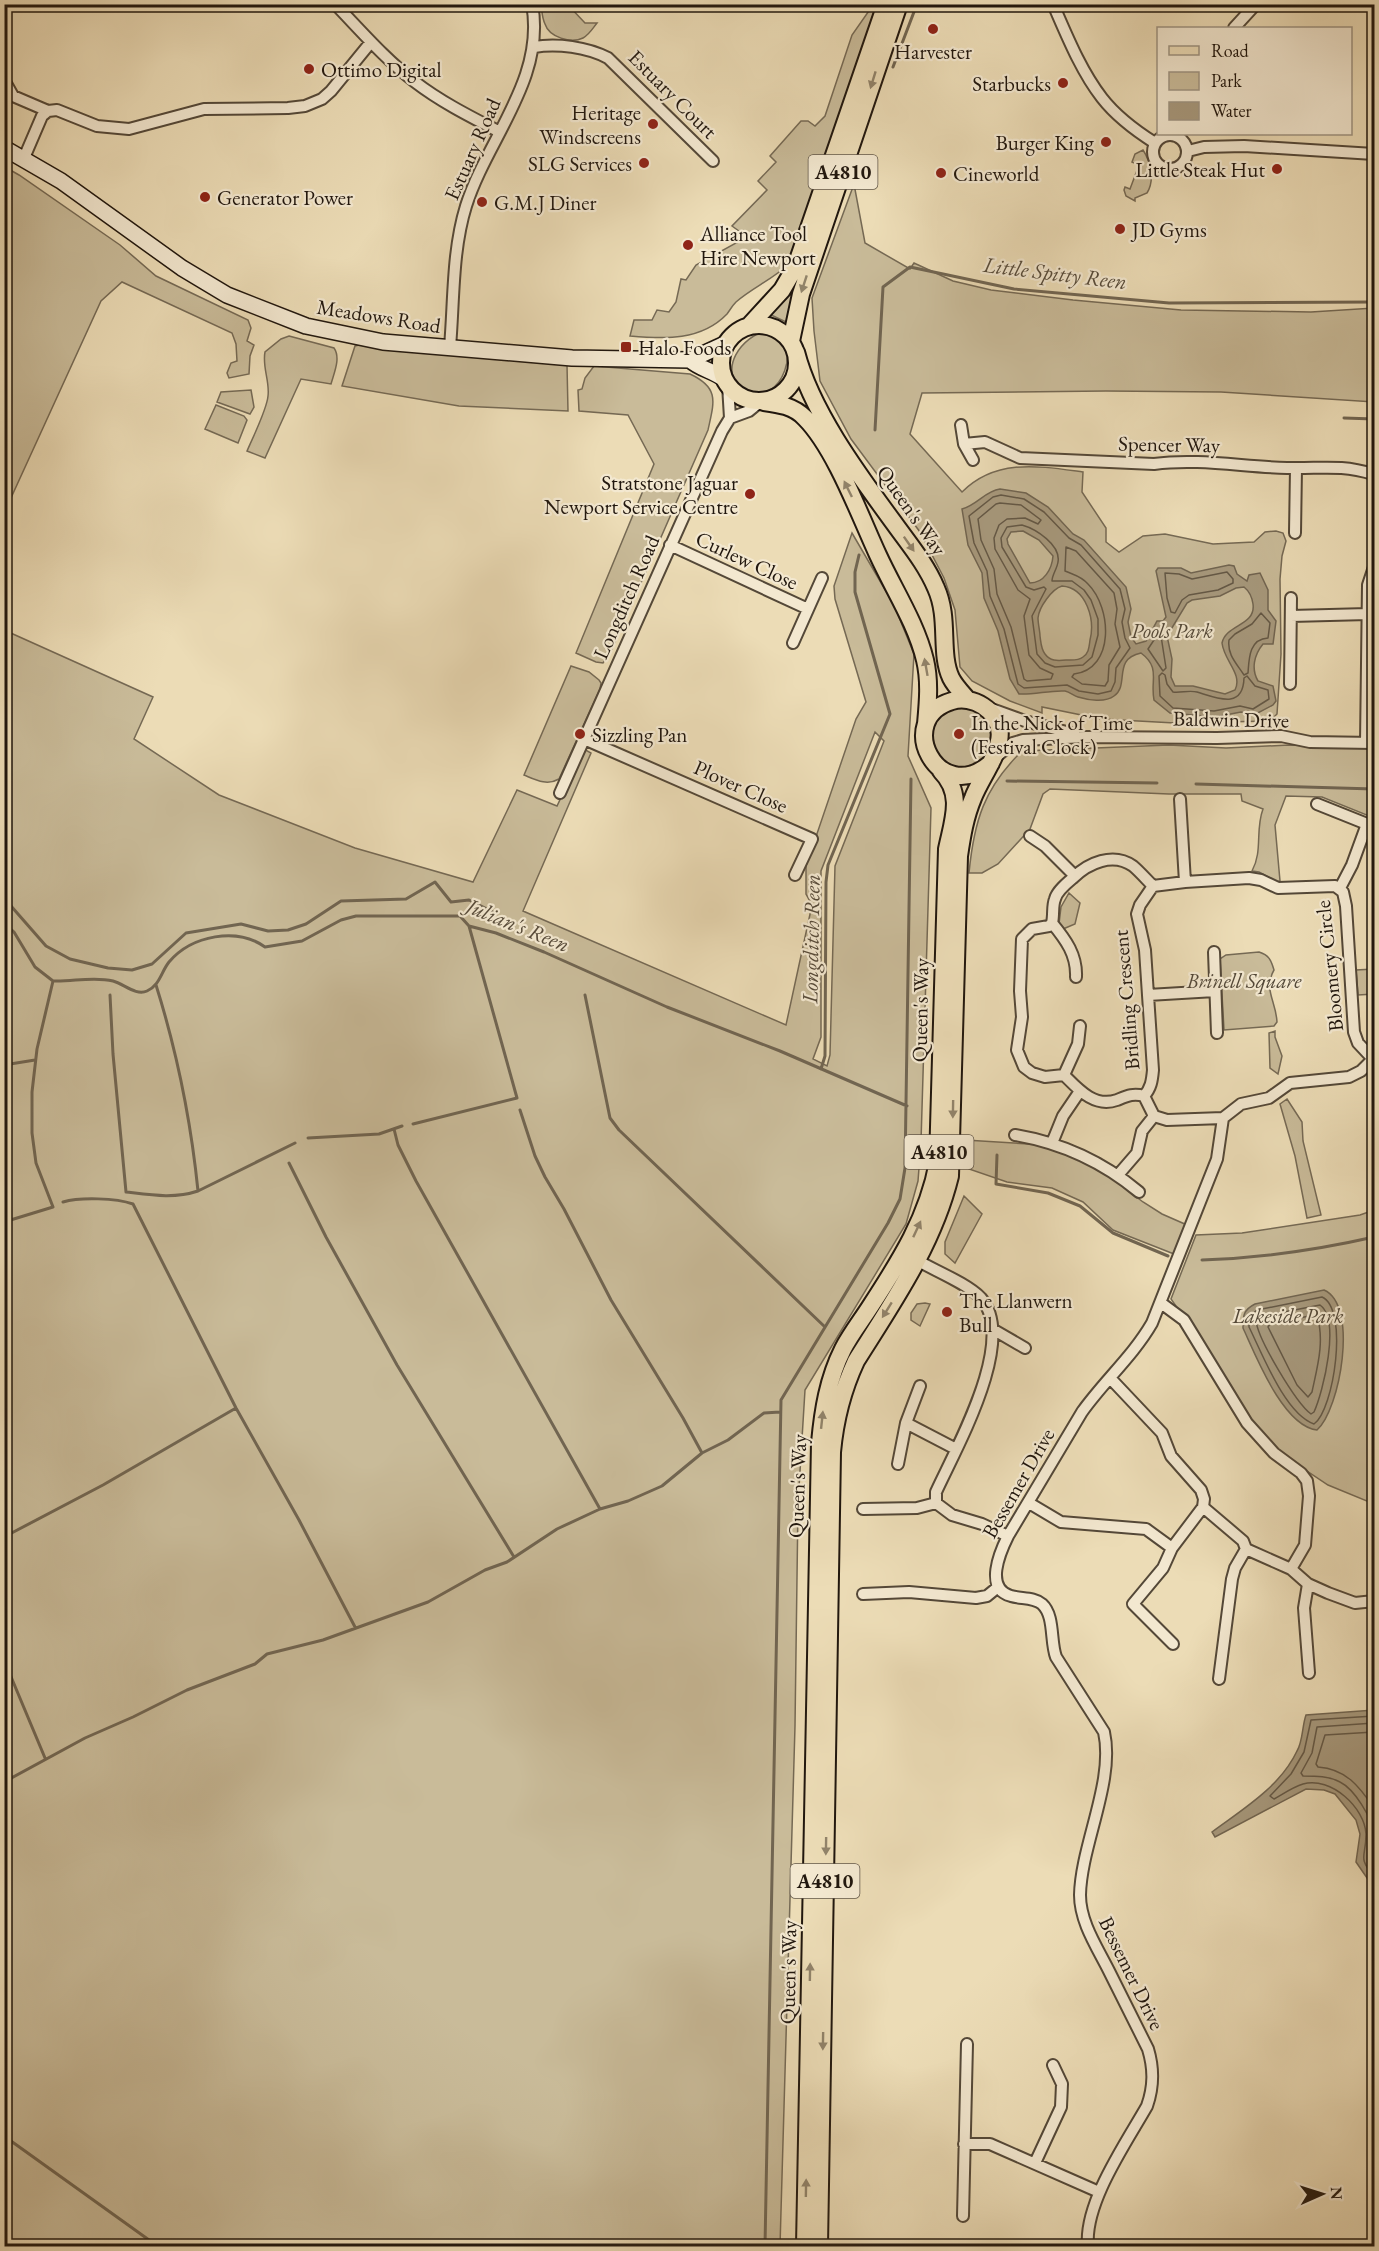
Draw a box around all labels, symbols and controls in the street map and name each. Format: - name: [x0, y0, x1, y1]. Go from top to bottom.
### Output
- marker: Harvester: [926, 22, 940, 36]
- legend: [1157, 27, 1352, 135]
- place label: Harvester: [894, 38, 972, 65]
- text: Road: [1211, 39, 1250, 62]
- street label: Estuary Court: [623, 44, 724, 145]
- place label: Ottimo Digital: [321, 56, 442, 83]
- marker: Ottimo Digital: [302, 62, 316, 76]
- text: Park: [1211, 69, 1242, 92]
- place label: Starbucks: [972, 70, 1051, 97]
- one-way arrow: [868, 71, 877, 89]
- marker: Starbucks: [1056, 76, 1070, 90]
- street label: Estuary Road: [437, 93, 507, 204]
- place label: Heritage Windscreens: [539, 99, 641, 150]
- text: Water: [1211, 99, 1252, 122]
- marker: Heritage Windscreens: [646, 117, 660, 131]
- place label: Burger King: [995, 129, 1095, 156]
- marker: Burger King: [1099, 135, 1113, 149]
- place label: SLG Services: [528, 150, 632, 177]
- road number: A4810: [808, 155, 878, 189]
- marker: SLG Services: [637, 156, 651, 170]
- place label: Little Steak Hut: [1135, 156, 1265, 183]
- place label: Cineworld: [953, 160, 1040, 187]
- marker: Little Steak Hut: [1270, 162, 1284, 176]
- marker: Cineworld: [934, 166, 948, 180]
- place label: Generator Power: [217, 184, 353, 211]
- place label: G.M.J Diner: [494, 189, 597, 216]
- marker: Generator Power: [198, 190, 212, 204]
- marker: G.M.J Diner: [475, 195, 489, 209]
- place label: JD Gyms: [1130, 216, 1207, 243]
- place label: Alliance Tool Hire Newport: [699, 220, 816, 271]
- marker: JD Gyms: [1113, 222, 1127, 236]
- marker: Alliance Tool Hire Newport: [681, 238, 695, 252]
- water label: Little Spitty Reen: [981, 250, 1128, 296]
- one-way arrow: [799, 275, 808, 293]
- street label: Meadows Road: [315, 293, 443, 339]
- place label: Halo Foods: [638, 334, 732, 361]
- marker: Halo Foods: [619, 340, 633, 354]
- street label: Spencer Way: [1118, 430, 1221, 458]
- street label: Queen's Way: [870, 460, 953, 562]
- place label: Stratstone Jaguar Newport Service Centre: [544, 469, 738, 520]
- one-way arrow: [843, 480, 852, 497]
- marker: Stratstone Jaguar Newport Service Centre: [743, 487, 757, 501]
- street label: Curlew Close: [691, 524, 803, 596]
- street label: Longditch Road: [587, 531, 665, 663]
- one-way arrow: [903, 536, 915, 552]
- park label: Pools Park: [1131, 617, 1213, 644]
- one-way arrow: [921, 657, 930, 676]
- street label: Baldwin Drive: [1173, 704, 1289, 734]
- place label: In the Nick of Time (Festival Clock): [971, 709, 1133, 760]
- place label: Sizzling Pan: [592, 721, 687, 748]
- marker: Sizzling Pan: [573, 727, 587, 741]
- marker: In the Nick of Time (Festival Clock): [952, 727, 966, 741]
- street label: Plover Close: [690, 753, 792, 819]
- water label: Longditch Reen: [795, 874, 827, 1005]
- water label: Julian's Reen: [458, 889, 574, 959]
- street label: Bloomery Circle: [1309, 899, 1349, 1033]
- street label: Bridling Crescent: [1106, 928, 1146, 1071]
- street label: Queen's Way: [906, 957, 935, 1062]
- park label: Brinell Square: [1186, 967, 1302, 995]
- one-way arrow: [948, 1100, 958, 1119]
- road number: A4810: [904, 1135, 974, 1169]
- one-way arrow: [913, 1220, 922, 1237]
- place label: The Llanwern Bull: [959, 1287, 1073, 1338]
- one-way arrow: [882, 1302, 893, 1319]
- park label: Lakeside Park: [1232, 1302, 1344, 1329]
- marker: The Llanwern Bull: [940, 1305, 954, 1319]
- one-way arrow: [817, 1410, 827, 1429]
- street label: Bessemer Drive: [976, 1423, 1060, 1543]
- street label: Queen's Way: [782, 1433, 813, 1538]
- one-way arrow: [821, 1837, 830, 1856]
- road number: A4810: [790, 1864, 860, 1898]
- street label: Bessemer Drive: [1093, 1912, 1171, 2034]
- street label: Queen's Way: [774, 1919, 803, 2024]
- one-way arrow: [806, 1963, 815, 1982]
- one-way arrow: [818, 2032, 827, 2051]
- north arrow: [1292, 2164, 1352, 2224]
- one-way arrow: [802, 2179, 811, 2198]
- text: N: [1326, 2186, 1347, 2200]

